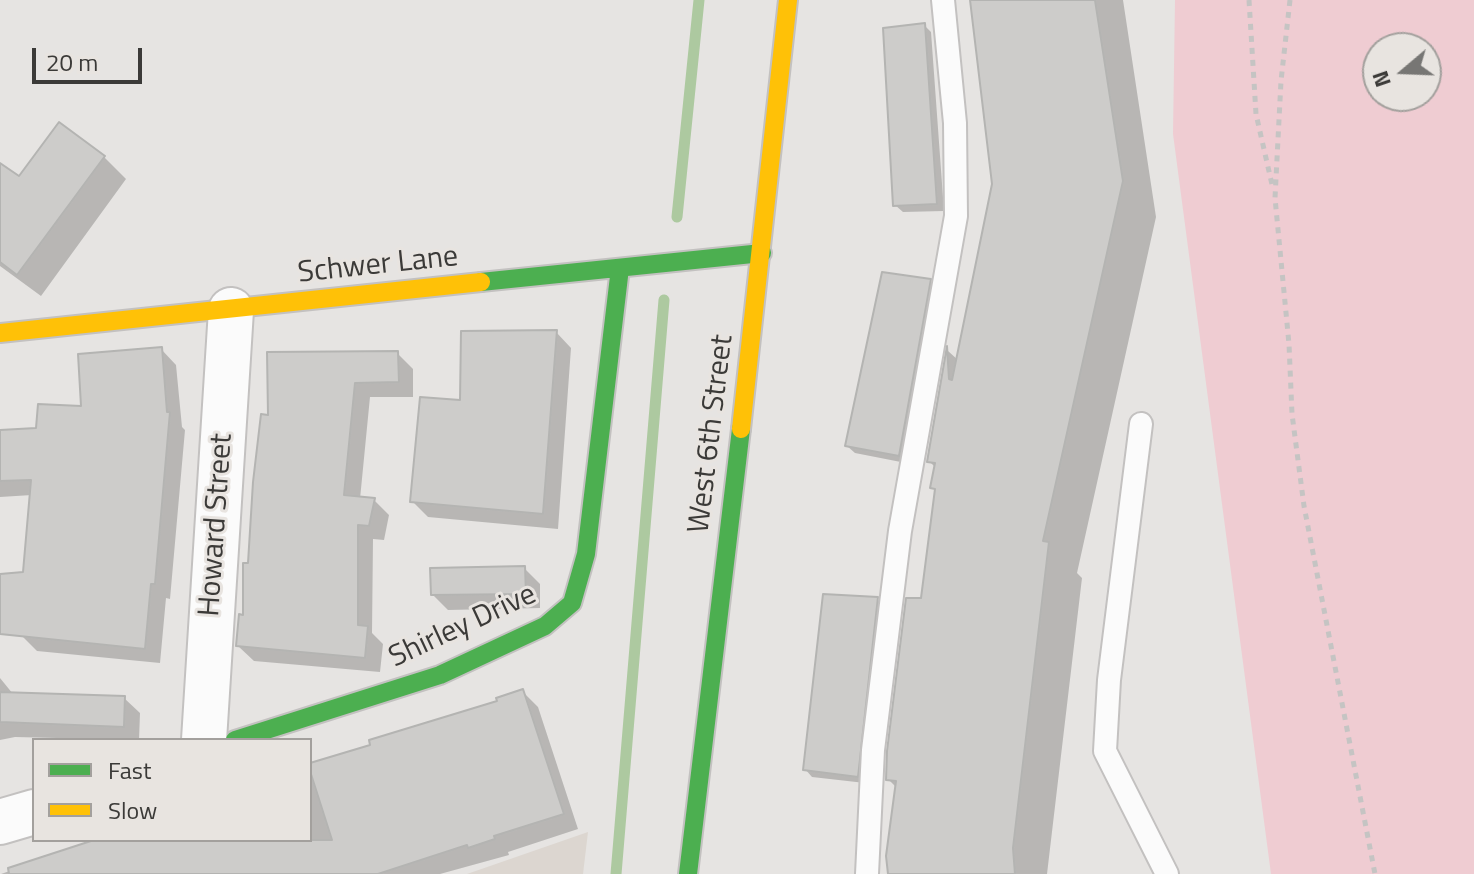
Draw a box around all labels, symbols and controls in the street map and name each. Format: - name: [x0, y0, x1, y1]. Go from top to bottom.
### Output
- scale bar: [36, 32, 146, 82]
- north arrow: [1362, 32, 1442, 112]
- text: 20 m: [46, 44, 98, 80]
- text: N: [1363, 66, 1400, 92]
- street label: Schwer Lane: [296, 240, 460, 292]
- street label: West 6th Street: [682, 333, 742, 535]
- street label: Howard Street: [193, 432, 241, 618]
- street label: Shirley Drive: [384, 577, 542, 677]
- legend: [32, 738, 312, 842]
- text: Fast: [108, 752, 151, 788]
- text: Slow: [108, 792, 157, 828]

